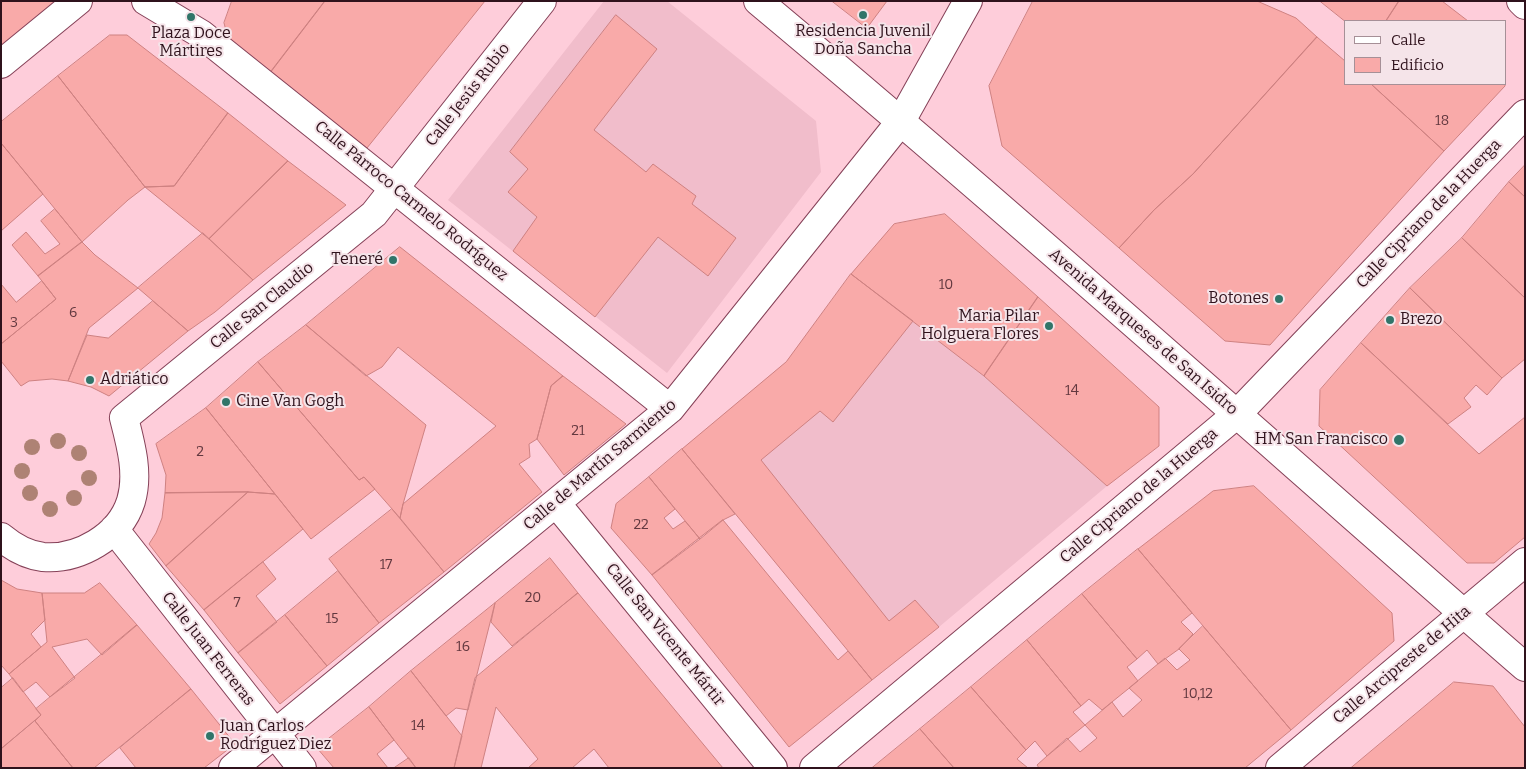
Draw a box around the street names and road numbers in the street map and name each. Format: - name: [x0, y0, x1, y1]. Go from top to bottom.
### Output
- street label: Calle Jesús Rubio: [422, 40, 514, 150]
- street label: Calle Párroco Carmelo Rodríguez: [310, 117, 512, 285]
- street label: Calle Cipriano de la Huerga: [1353, 135, 1505, 293]
- street label: Avenida Marqueses de San Isidro: [1045, 245, 1241, 419]
- street label: Calle San Claudio: [206, 258, 318, 354]
- street label: Calle de Martín Sarmiento: [520, 395, 680, 535]
- street label: Calle Cipriano de la Huerga: [1056, 424, 1222, 568]
- street label: Calle San Vicente Mártir: [601, 560, 729, 710]
- street label: Calle Juan Ferreras: [158, 588, 258, 710]
- street label: Calle Arcipreste de Hita: [1329, 602, 1475, 728]

